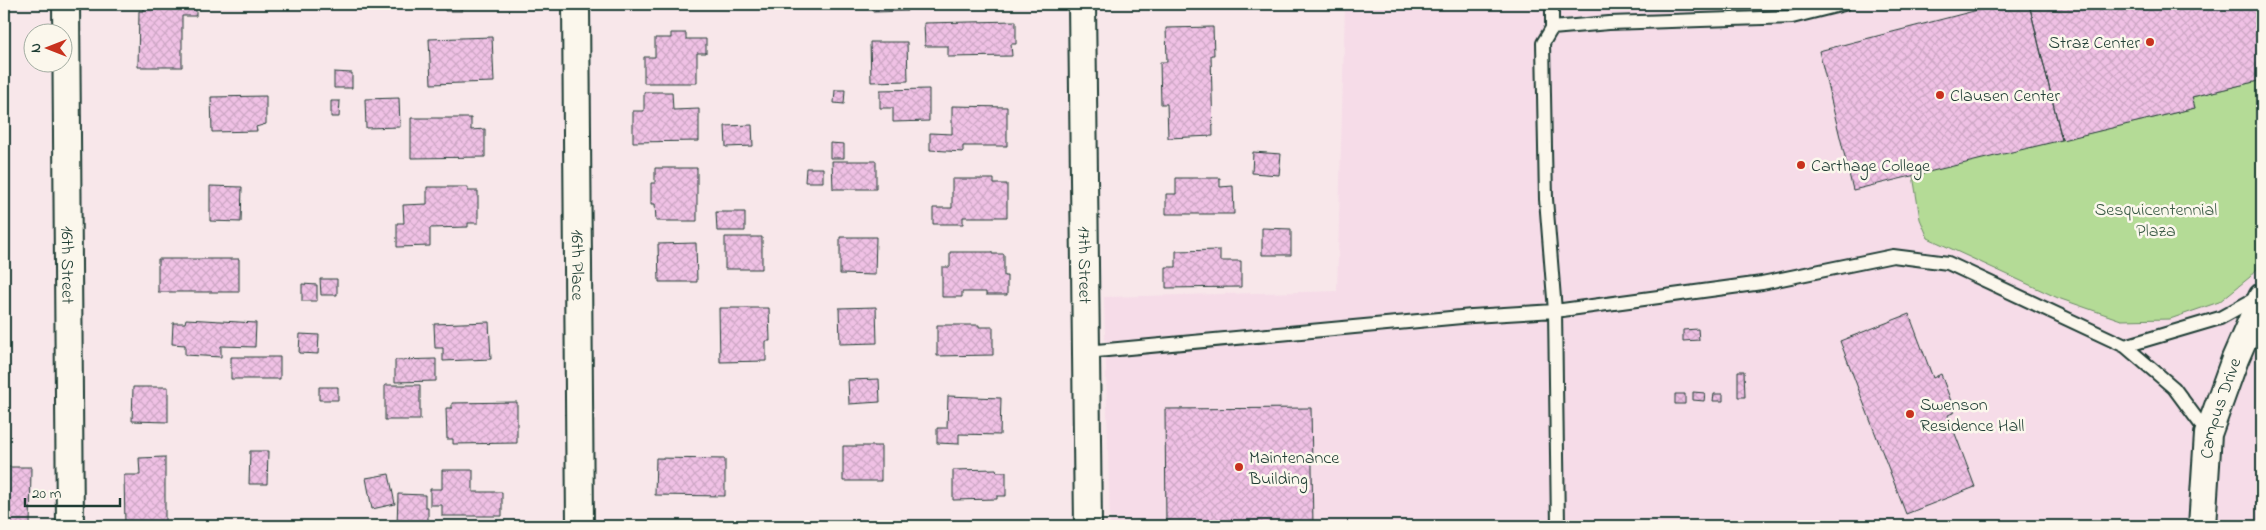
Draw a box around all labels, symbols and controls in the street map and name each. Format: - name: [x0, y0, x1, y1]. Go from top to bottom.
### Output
- north arrow: [22, 22, 72, 72]
- place label: Straz Center: [2049, 31, 2140, 57]
- marker: Straz Center: [2144, 36, 2156, 48]
- text: N: [26, 43, 47, 53]
- place label: Clausen Center: [1950, 84, 2060, 110]
- marker: Clausen Center: [1934, 89, 1946, 101]
- place label: Carthage College: [1811, 154, 1931, 181]
- marker: Carthage College: [1795, 159, 1807, 171]
- park label: Sesquicentennial Plaza: [2095, 198, 2217, 245]
- street label: 16th Street: [53, 226, 79, 304]
- street label: 17th Street: [1070, 226, 1096, 304]
- street label: 16th Place: [563, 229, 589, 302]
- street label: Campus Drive: [2195, 354, 2250, 460]
- place label: Swenson Residence Hall: [1920, 393, 2024, 440]
- marker: Swenson Residence Hall: [1904, 408, 1916, 420]
- place label: Maintenance Building: [1248, 446, 1340, 494]
- marker: Maintenance Building: [1233, 461, 1245, 473]
- scale bar: [25, 475, 120, 507]
- text: 20 m: [32, 483, 62, 505]

